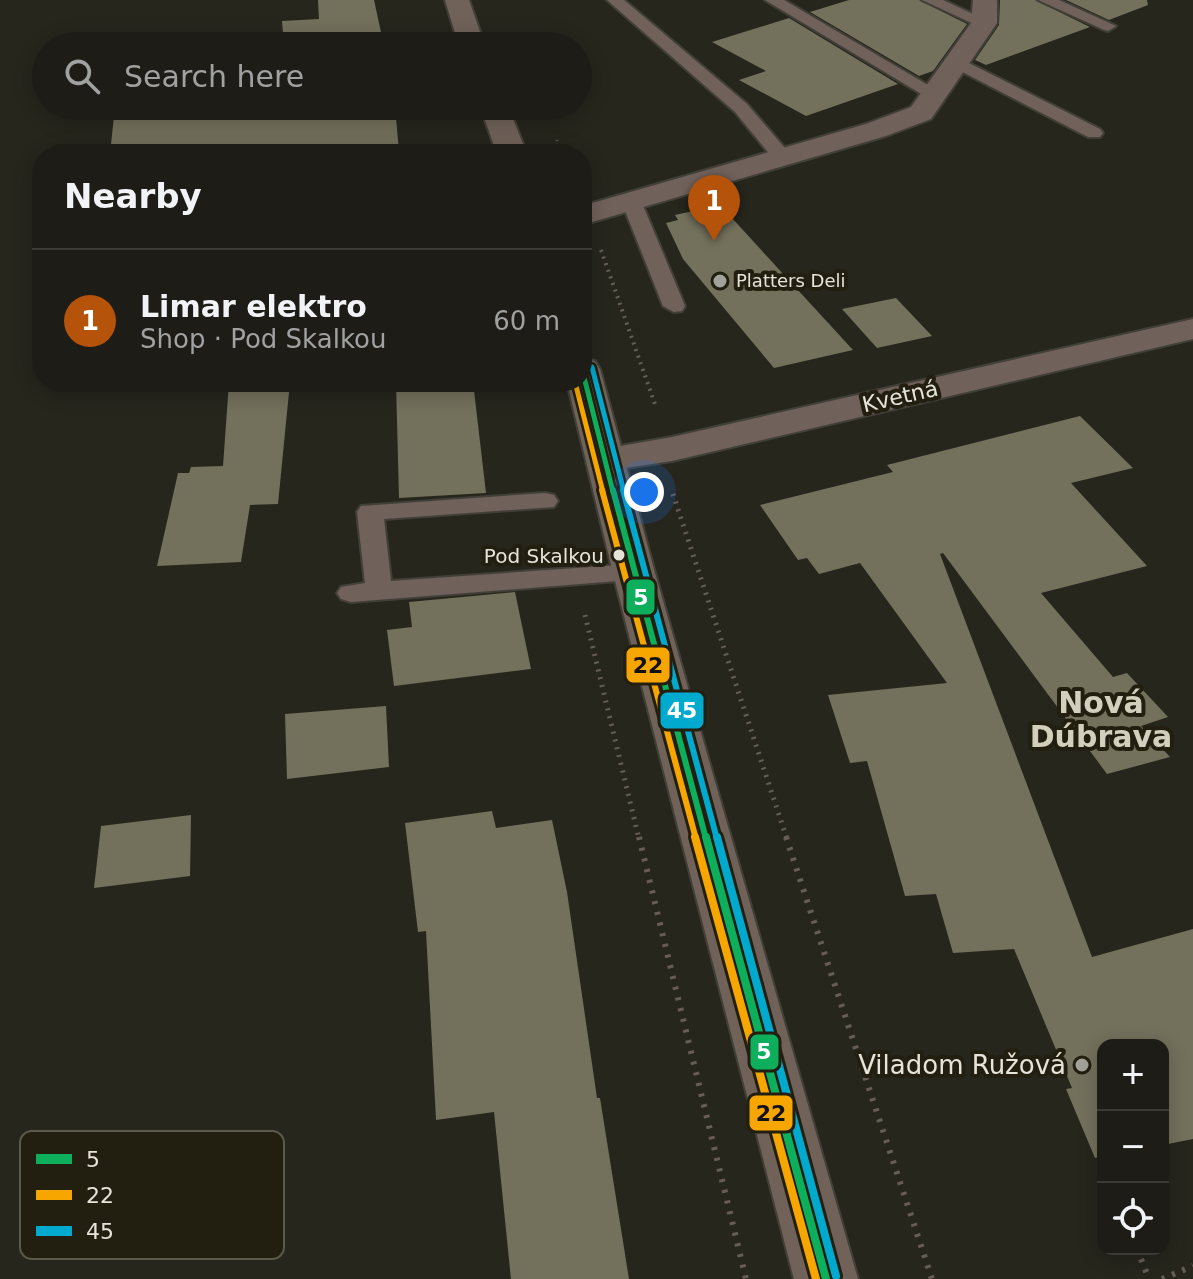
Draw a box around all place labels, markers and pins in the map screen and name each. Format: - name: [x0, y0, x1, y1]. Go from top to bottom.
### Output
- pin: 1: [688, 175, 740, 241]
- place label: Platters Deli: [736, 270, 846, 291]
- marker: Platters Deli: [711, 272, 729, 290]
- place label: Pod Skalkou: [484, 544, 604, 568]
- marker: Pod Skalkou: [611, 547, 627, 563]
- place label: Viladom Ružová: [858, 1050, 1066, 1080]
- marker: Viladom Ružová: [1073, 1056, 1091, 1074]

